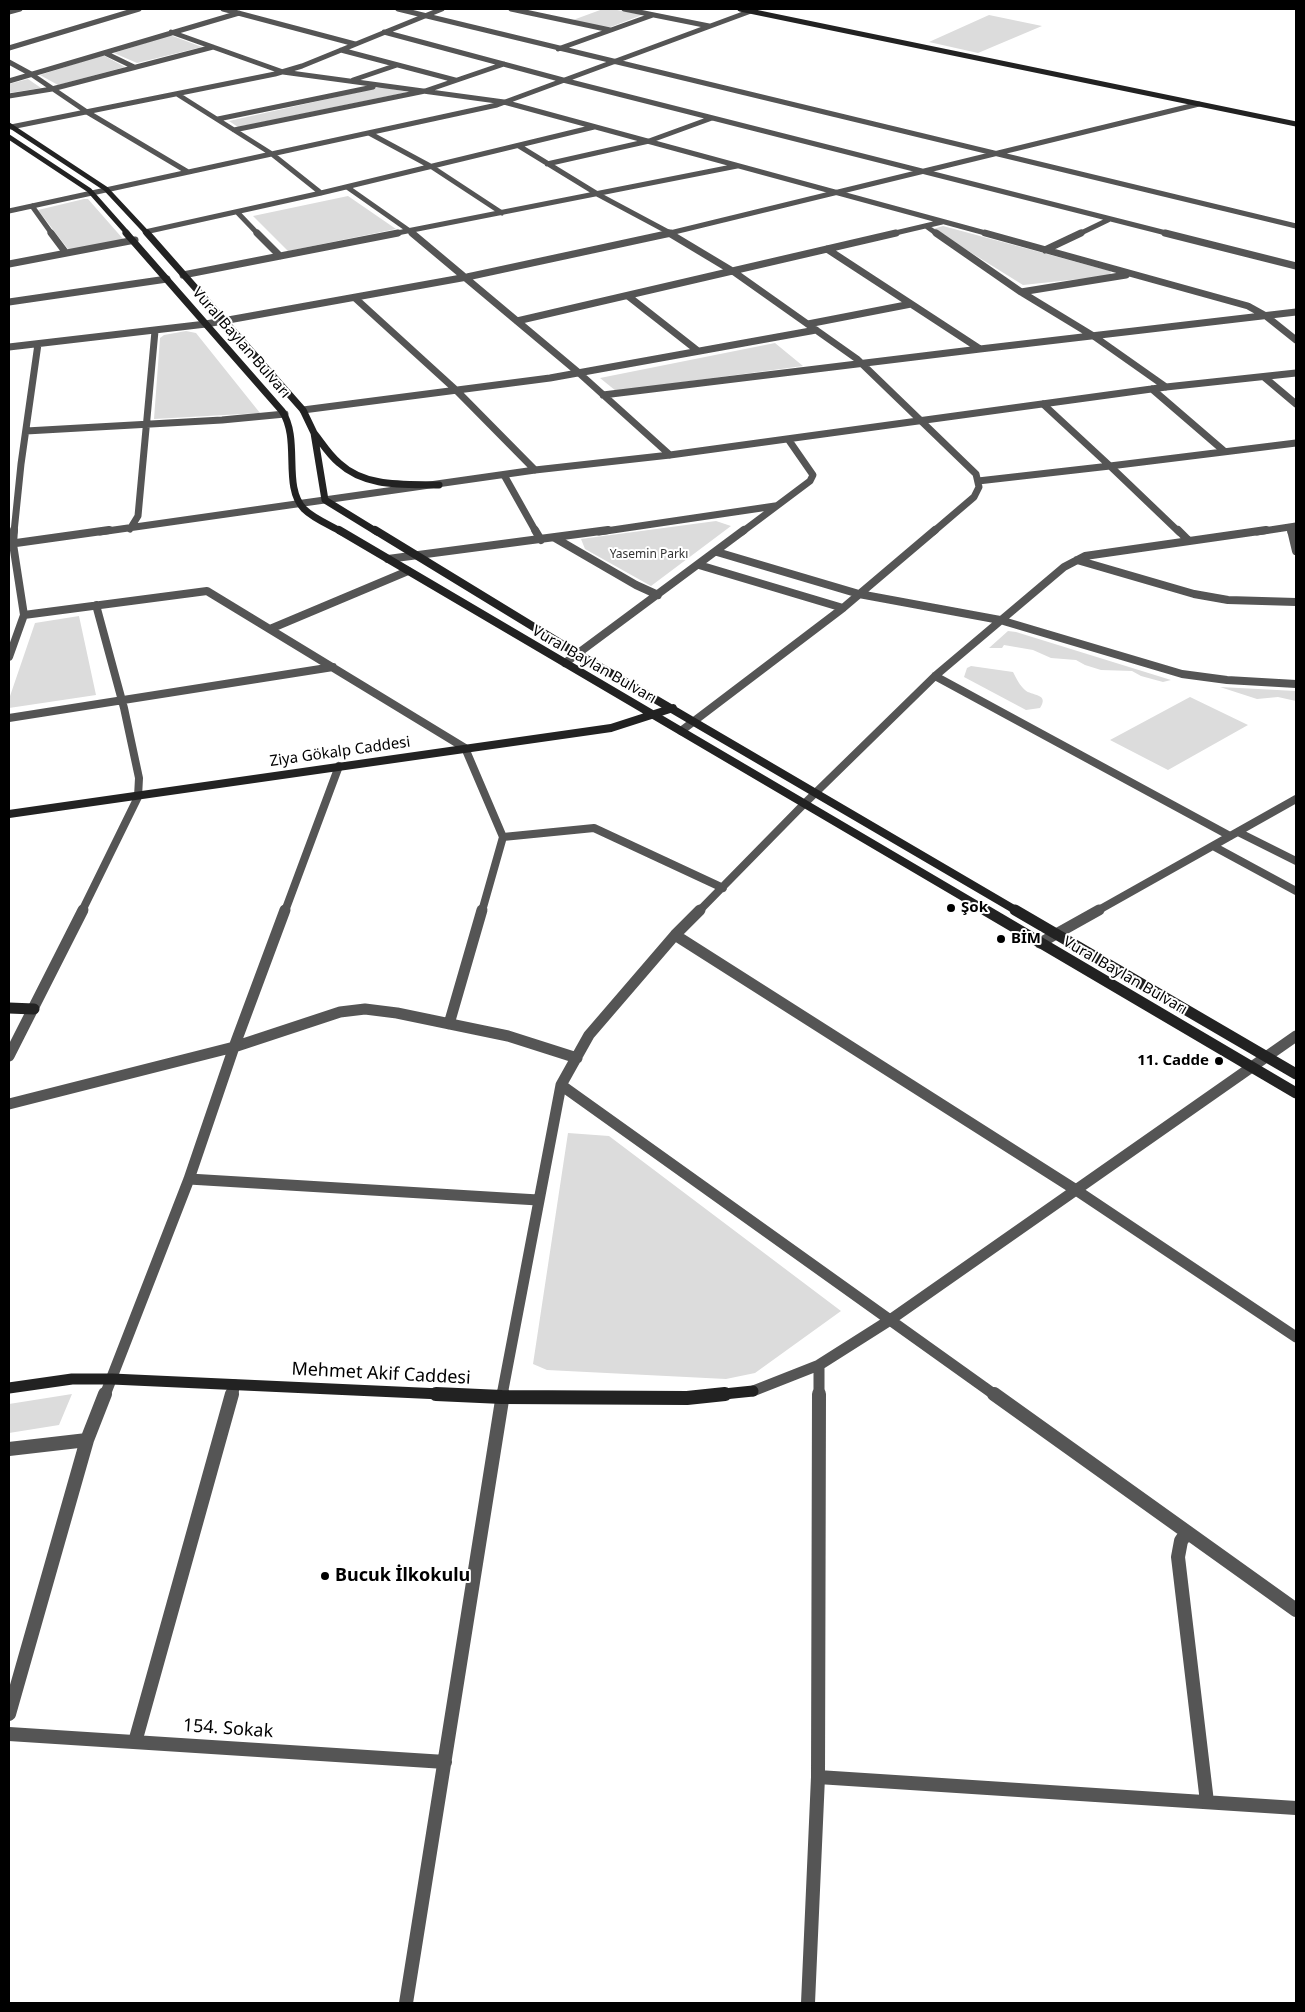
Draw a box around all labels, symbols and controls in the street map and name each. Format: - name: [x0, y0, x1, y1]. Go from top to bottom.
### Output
- street label: Vural Baylan Bulvarı: [188, 284, 294, 402]
- park label: Yasemin Parkı: [610, 548, 688, 562]
- street label: Vural Baylan Bulvarı: [529, 622, 659, 708]
- street label: Ziya Gökalp Caddesi: [269, 733, 411, 771]
- place label: Şok: [961, 899, 988, 917]
- marker: Şok: [945, 902, 957, 914]
- place label: BİM: [1011, 930, 1041, 948]
- marker: BİM: [995, 933, 1007, 945]
- street label: Vural Baylan Bulvarı: [1060, 933, 1190, 1019]
- place label: 11. Cadde: [1137, 1052, 1209, 1070]
- marker: 11. Cadde: [1213, 1055, 1225, 1067]
- street label: Mehmet Akif Caddesi: [291, 1359, 471, 1389]
- place label: Bucuk İlkokulu: [335, 1565, 470, 1587]
- marker: Bucuk İlkokulu: [319, 1570, 331, 1582]
- street label: 154. Sokak: [182, 1715, 274, 1743]

